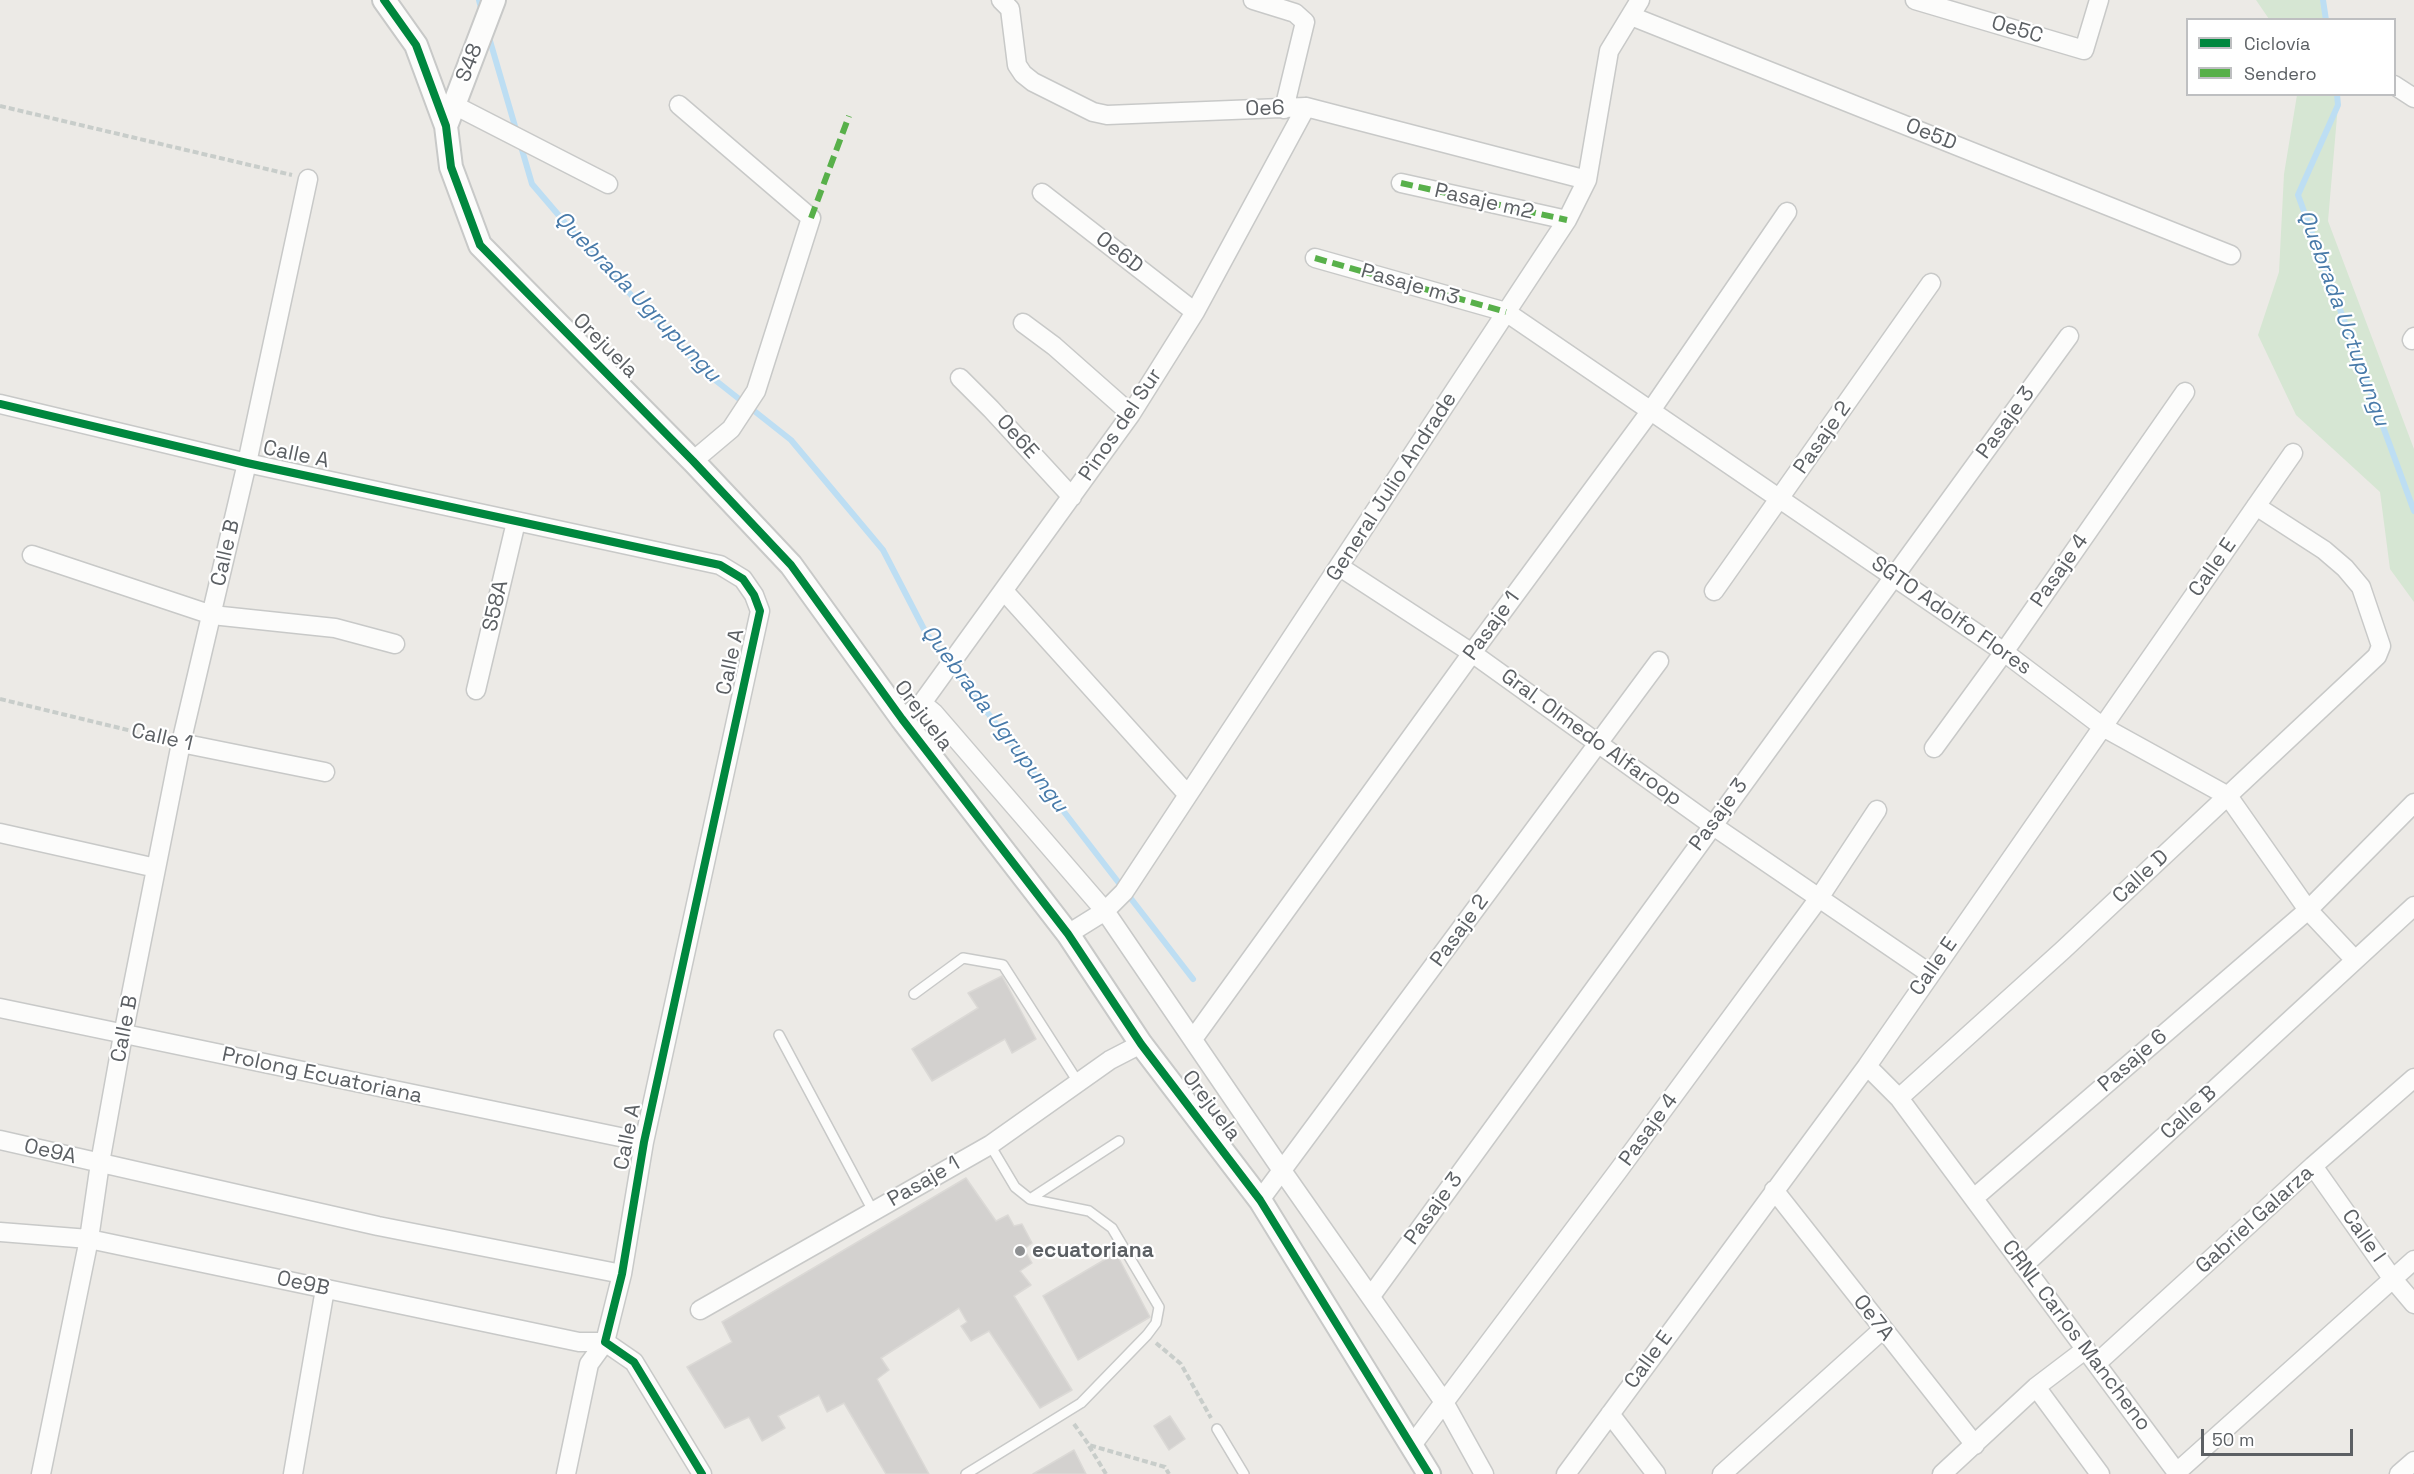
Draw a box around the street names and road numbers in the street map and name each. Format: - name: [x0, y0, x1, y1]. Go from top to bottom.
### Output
- street label: Oe5C: [1988, 11, 2046, 49]
- street label: S48: [451, 40, 489, 86]
- street label: Oe6: [1245, 96, 1285, 122]
- street label: Oe5D: [1902, 113, 1960, 157]
- street label: Pasaje m2: [1432, 178, 1536, 226]
- street label: Oe6D: [1090, 227, 1148, 279]
- street label: Pasaje m3: [1358, 259, 1462, 311]
- street label: Orejuela: [567, 308, 643, 384]
- street label: Pinos del Sur: [1074, 364, 1168, 486]
- street label: Pasaje 3: [1971, 382, 2041, 464]
- street label: General Julio Andrade: [1321, 388, 1463, 586]
- street label: Pasaje 2: [1789, 397, 1857, 479]
- street label: Oe6E: [991, 410, 1043, 464]
- street label: Calle A: [261, 436, 331, 474]
- street label: Calle B: [206, 517, 246, 589]
- street label: Pasaje 4: [2026, 530, 2094, 612]
- street label: Calle E: [2184, 534, 2242, 602]
- street label: SGTO Adolfo Flores: [1866, 551, 2036, 681]
- street label: S58A: [478, 578, 514, 634]
- street label: Pasaje 1: [1459, 587, 1525, 665]
- street label: Calle A: [712, 627, 750, 697]
- street label: Gral. Olmedo Alfaroop: [1496, 664, 1686, 812]
- street label: Orejuela: [888, 676, 958, 756]
- street label: Calle 1: [129, 719, 195, 757]
- street label: Pasaje 3: [1684, 774, 1754, 856]
- street label: Calle D: [2108, 845, 2174, 909]
- street label: Pasaje 2: [1425, 890, 1495, 972]
- street label: Calle E: [1905, 933, 1963, 1001]
- street label: Calle B: [106, 993, 144, 1065]
- street label: Pasaje 6: [2093, 1024, 2173, 1098]
- street label: Prolong Ecuatoriana: [220, 1042, 424, 1110]
- street label: Orejuela: [1176, 1066, 1246, 1146]
- street label: Calle B: [2156, 1081, 2222, 1145]
- street label: Pasaje 4: [1614, 1089, 1684, 1171]
- street label: Calle A: [609, 1102, 647, 1172]
- street label: Oe9A: [22, 1134, 78, 1170]
- street label: Pasaje 1: [883, 1151, 965, 1213]
- street label: Gabriel Galarza: [2191, 1161, 2319, 1279]
- street label: Pasaje 3: [1399, 1168, 1469, 1250]
- street label: Calle I: [2336, 1205, 2390, 1267]
- street label: CRNL Carlos Mancheno: [1996, 1236, 2156, 1436]
- street label: Oe9B: [274, 1266, 332, 1302]
- street label: Oe7A: [1847, 1290, 1899, 1346]
- street label: Calle E: [1620, 1326, 1678, 1394]

